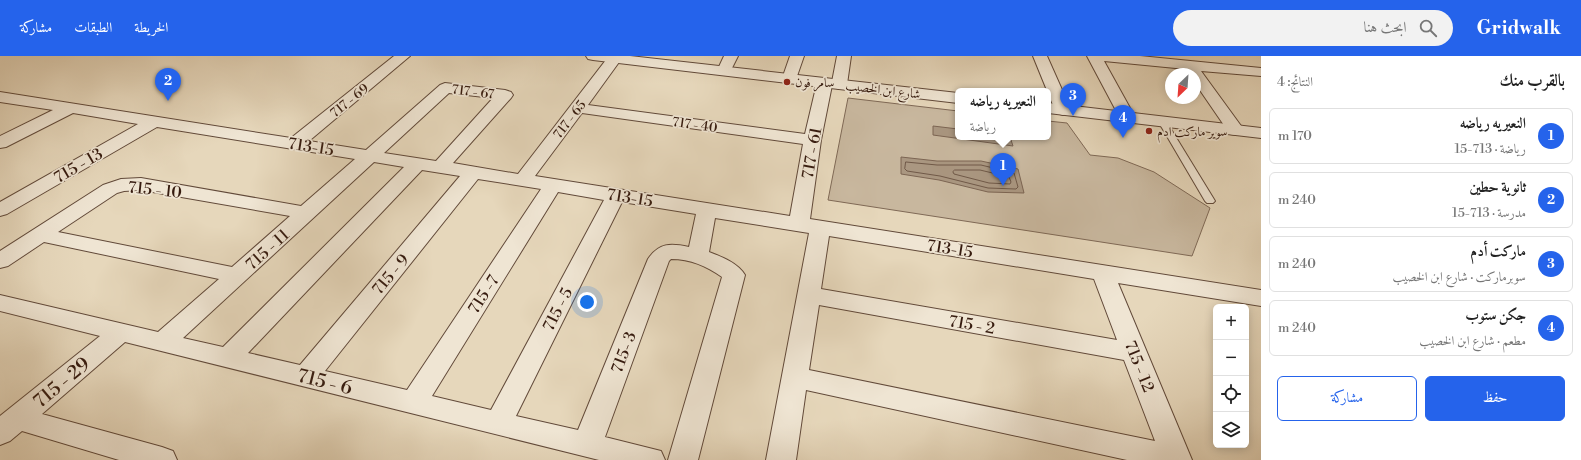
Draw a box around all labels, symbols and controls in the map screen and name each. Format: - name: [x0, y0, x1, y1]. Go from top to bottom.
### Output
- search box: [1173, 10, 1453, 46]
- text: Gridwalk: [1477, 16, 1561, 40]
- icon: search: [1417, 17, 1439, 39]
- text: ابحث هنا: [1363, 18, 1407, 37]
- text: مشاركة: [20, 19, 52, 37]
- text: الطبقات: [74, 19, 112, 37]
- text: الخريطة: [134, 19, 168, 37]
- pin: 2: [155, 68, 181, 101]
- north arrow: [1165, 68, 1201, 104]
- text: بالقرب منك: [1499, 70, 1565, 92]
- text: النتائج: 4: [1277, 74, 1313, 90]
- place label: سامر فون: [795, 75, 834, 92]
- marker: سامر فون: [782, 77, 792, 87]
- street label: شارع ابن الخصيب: [844, 77, 921, 106]
- street label: 717 - 69: [327, 80, 372, 121]
- street label: 717 - 67: [451, 81, 496, 103]
- pin: 3: [1060, 83, 1086, 116]
- popup: [955, 88, 1051, 140]
- text: النعيريه رياضه: [970, 92, 1036, 111]
- street label: 717 - 65: [550, 97, 590, 142]
- pin: 4: [1110, 105, 1136, 138]
- street label: 717 - 40: [671, 114, 719, 136]
- text: النعيريه رياضه: [1460, 114, 1526, 133]
- text: رياضة: [970, 119, 996, 135]
- place label: سوير ماركت ادم: [1157, 124, 1227, 143]
- street label: 717 - 61: [798, 126, 826, 180]
- marker: سوير ماركت ادم: [1144, 126, 1154, 136]
- text: 170 m: [1278, 128, 1312, 144]
- text: 1: [1548, 128, 1554, 144]
- street label: 713-15: [286, 133, 336, 161]
- text: رياضة · 713-15: [1455, 141, 1526, 157]
- street label: 715 - 13: [51, 144, 107, 188]
- pin: 1: [990, 153, 1016, 186]
- street label: 715 - 10: [127, 177, 183, 203]
- text: ثانوية حطين: [1469, 178, 1526, 197]
- street label: 713-15: [605, 184, 655, 212]
- text: 240 m: [1278, 192, 1316, 208]
- text: 2: [1547, 192, 1555, 208]
- text: مدرسة · 713-15: [1452, 205, 1526, 221]
- street label: 715 - 11: [242, 225, 294, 274]
- street label: 713-15: [925, 235, 975, 263]
- text: ماركت أدم: [1470, 242, 1526, 261]
- street label: 715 - 9: [368, 250, 414, 299]
- text: 240 m: [1278, 256, 1316, 272]
- text: 3: [1547, 256, 1555, 272]
- text: سوبرماركت · شارع ابن الخصيب: [1392, 269, 1526, 285]
- street label: 715 -7: [464, 271, 504, 318]
- street label: 715 - 5: [539, 284, 577, 335]
- your location: [577, 292, 597, 312]
- map controls: [1213, 304, 1249, 448]
- button: +: [1213, 304, 1249, 340]
- text: جكن ستوب: [1465, 306, 1526, 325]
- street label: 715 - 2: [947, 311, 996, 339]
- text: 240 m: [1278, 320, 1316, 336]
- text: 4: [1547, 320, 1555, 336]
- street label: 715- 3: [607, 329, 641, 376]
- text: مطعم · شارع ابن الخصيب: [1419, 333, 1526, 349]
- street label: 715 - 12: [1120, 338, 1158, 395]
- button: −: [1213, 340, 1249, 376]
- street label: 715 - 29: [28, 352, 95, 413]
- street label: 715 - 6: [295, 364, 355, 400]
- button: locate: [1213, 376, 1249, 412]
- button: مشاركة: [1277, 376, 1417, 421]
- button: حفظ: [1425, 376, 1565, 421]
- button: layers: [1213, 412, 1249, 448]

